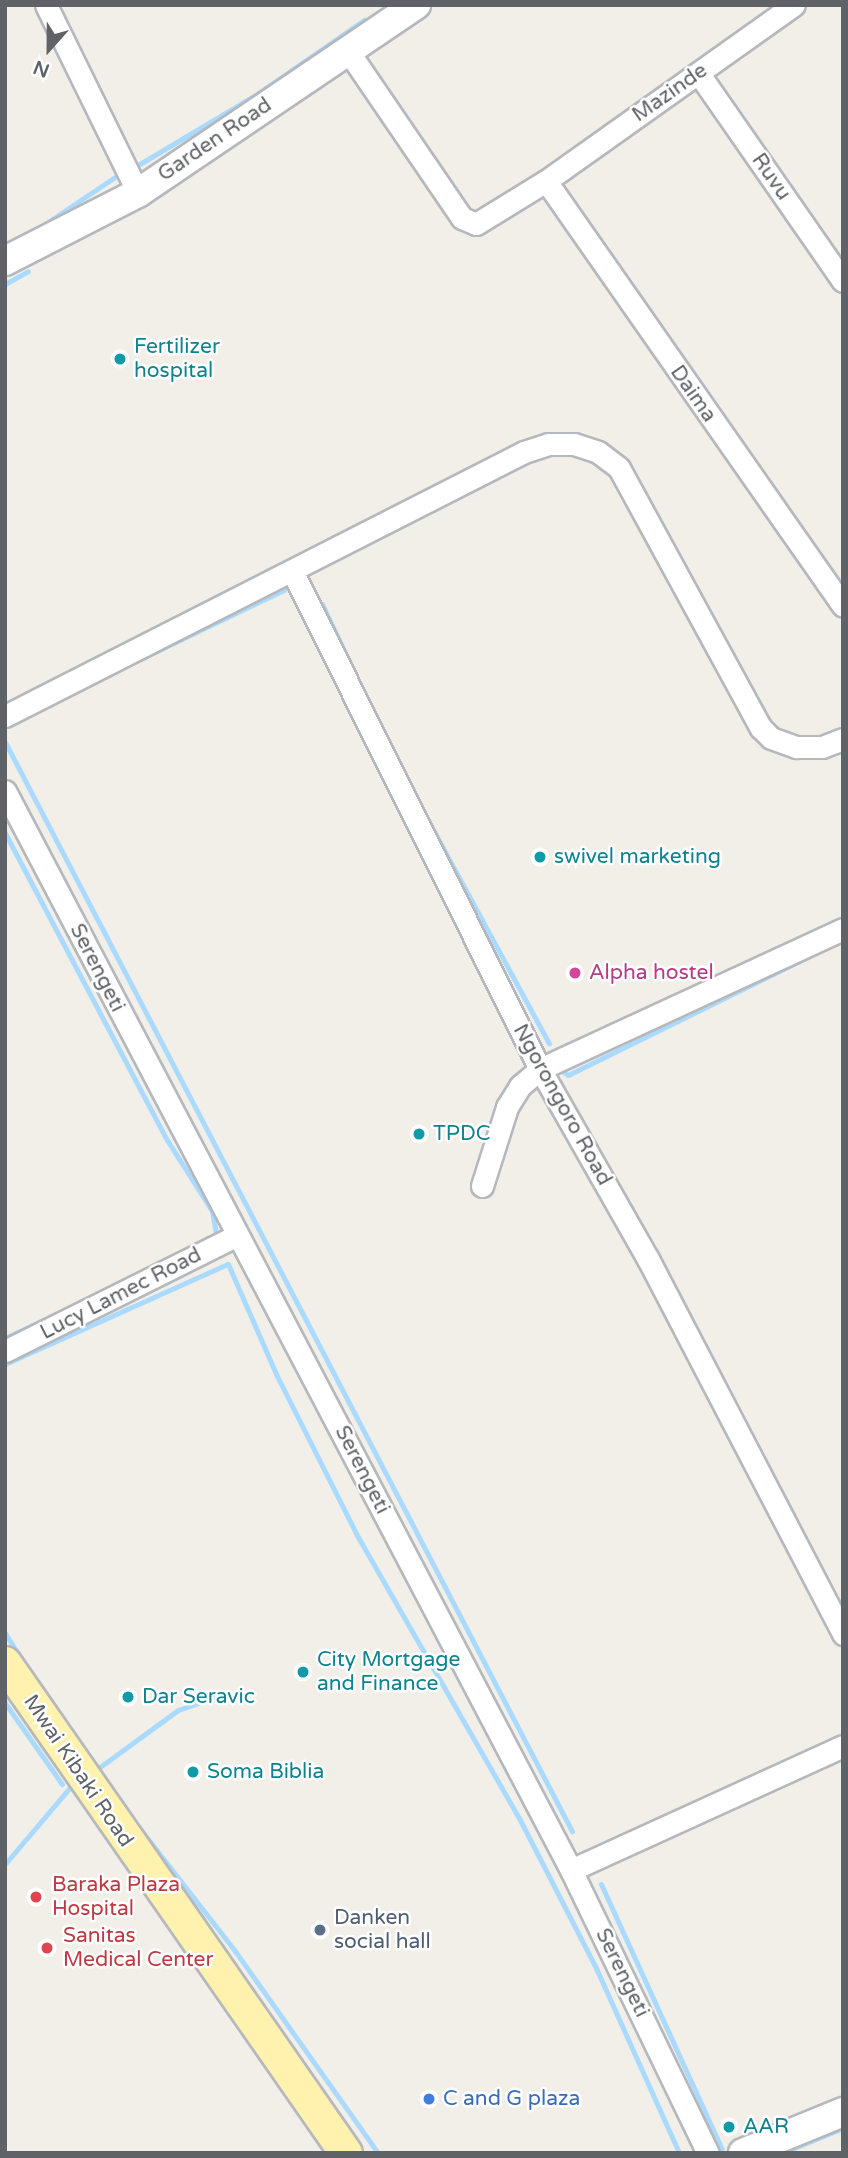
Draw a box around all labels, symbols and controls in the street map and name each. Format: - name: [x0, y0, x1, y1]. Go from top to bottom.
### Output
- north arrow: [14, 14, 84, 84]
- text: N: [30, 56, 53, 82]
- street label: Mazinde: [628, 58, 712, 128]
- street label: Garden Road: [153, 93, 277, 187]
- street label: Ruvu: [746, 149, 796, 205]
- place label: Fertilizer hospital: [134, 334, 220, 384]
- marker: Fertilizer hospital: [112, 351, 128, 367]
- street label: Daima: [664, 361, 722, 427]
- place label: swivel marketing: [554, 844, 721, 870]
- marker: swivel marketing: [532, 849, 548, 865]
- street label: Serengeti: [64, 920, 130, 1016]
- place label: Alpha hostel: [589, 960, 714, 986]
- marker: Alpha hostel: [567, 965, 583, 981]
- street label: Ngorongoro Road: [507, 1020, 617, 1190]
- place label: TPDC: [433, 1121, 490, 1147]
- marker: TPDC: [411, 1126, 427, 1142]
- street label: Lucy Lamec Road: [36, 1243, 206, 1345]
- street label: Serengeti: [329, 1422, 395, 1518]
- place label: City Mortgage and Finance: [317, 1647, 460, 1697]
- marker: City Mortgage and Finance: [295, 1664, 311, 1680]
- place label: Dar Seravic: [142, 1684, 255, 1710]
- marker: Dar Seravic: [120, 1689, 136, 1705]
- street label: Mwai Kibaki Road: [18, 1690, 138, 1852]
- place label: Soma Biblia: [207, 1759, 324, 1785]
- marker: Soma Biblia: [185, 1764, 201, 1780]
- place label: Baraka Plaza Hospital: [52, 1872, 180, 1922]
- marker: Baraka Plaza Hospital: [26, 1887, 46, 1907]
- place label: Danken social hall: [334, 1905, 431, 1955]
- marker: Danken social hall: [312, 1922, 328, 1938]
- place label: Sanitas Medical Center: [63, 1923, 214, 1973]
- street label: Serengeti: [590, 1925, 654, 2021]
- marker: Sanitas Medical Center: [37, 1938, 57, 1958]
- place label: C and G plaza: [443, 2086, 580, 2112]
- marker: C and G plaza: [421, 2091, 437, 2107]
- place label: AAR: [743, 2114, 789, 2140]
- marker: AAR: [721, 2119, 737, 2135]

